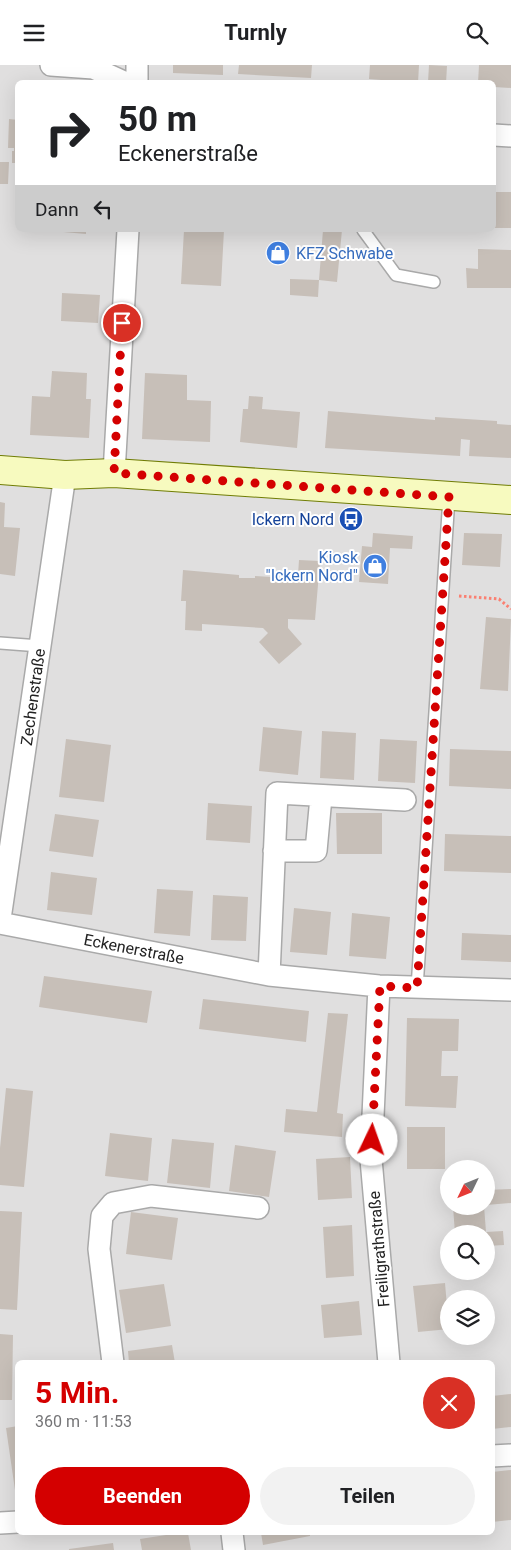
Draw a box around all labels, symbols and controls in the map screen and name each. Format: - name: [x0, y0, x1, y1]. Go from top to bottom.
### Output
- icon: menu: [20, 19, 48, 47]
- icon: search: [463, 19, 491, 47]
- text: Turnly: [224, 20, 287, 45]
- text: 50 m: [118, 99, 197, 140]
- icon: right: [35, 100, 100, 165]
- text: Eckenerstraße: [118, 141, 258, 166]
- icon: left: [89, 195, 117, 223]
- text: Dann: [35, 198, 79, 221]
- shop icon: KFZ Schwabe: [265, 240, 291, 266]
- place label: KFZ Schwabe: [296, 244, 393, 263]
- pin: [101, 302, 143, 344]
- icon: arrive: [108, 309, 136, 337]
- bus stop icon: Ickern Nord: [338, 506, 364, 532]
- place label: Ickern Nord: [252, 510, 334, 529]
- place label: Kiosk "Ickern Nord": [266, 548, 359, 585]
- shop icon: Kiosk "Ickern Nord": [362, 553, 388, 579]
- street label: Zechenstraße: [17, 647, 49, 747]
- street label: Eckenerstraße: [82, 930, 186, 968]
- position arrow: [345, 1113, 397, 1165]
- north arrow: [440, 1160, 495, 1215]
- map controls: [440, 1160, 495, 1345]
- street label: Freiligrathstraße: [364, 1190, 394, 1308]
- button: search: [440, 1225, 495, 1280]
- button: layers: [440, 1290, 495, 1345]
- text: 5 Min.: [35, 1375, 119, 1410]
- button: close: [423, 1377, 475, 1429]
- text: 360 m · 11:53: [35, 1412, 132, 1431]
- button: Beenden: [35, 1467, 250, 1525]
- button: Teilen: [260, 1467, 475, 1525]

